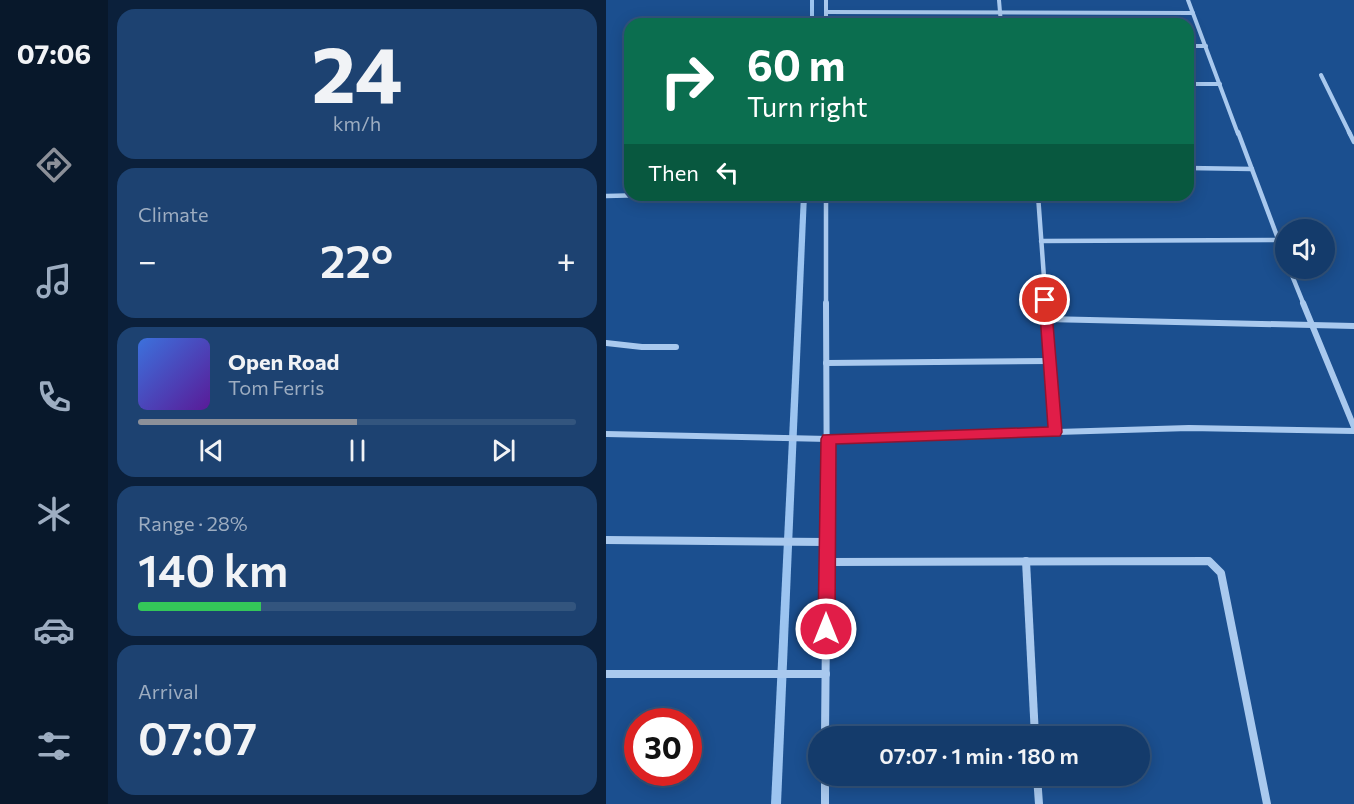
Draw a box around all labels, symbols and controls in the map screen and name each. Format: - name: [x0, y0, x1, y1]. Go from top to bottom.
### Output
- text: 24: [311, 24, 403, 119]
- text: 07:06: [17, 37, 91, 70]
- text: 60 m: [747, 38, 846, 90]
- icon: right: [648, 42, 726, 120]
- text: Turn right: [747, 90, 867, 123]
- text: km/h: [333, 111, 381, 135]
- icon: directions: [33, 144, 75, 186]
- icon: left: [711, 156, 744, 189]
- text: Then: [648, 159, 699, 186]
- text: Climate: [138, 202, 208, 226]
- map controls: [1275, 219, 1335, 279]
- button: sound: [1275, 219, 1335, 279]
- text: 22°: [320, 232, 393, 287]
- text: −: [138, 239, 157, 280]
- text: +: [557, 239, 576, 280]
- icon: music: [33, 260, 75, 302]
- pin: [1019, 274, 1070, 325]
- icon: arrive: [1028, 283, 1061, 316]
- text: Open Road: [228, 348, 339, 375]
- text: Tom Ferris: [228, 375, 324, 399]
- icon: phone: [33, 376, 75, 418]
- icon: previous: [195, 434, 228, 467]
- icon: pause: [341, 434, 374, 467]
- icon: next: [487, 434, 520, 467]
- icon: climate: [33, 493, 75, 535]
- text: Range · 28%: [138, 511, 248, 535]
- text: 140 km: [138, 541, 288, 596]
- position arrow: [794, 597, 858, 661]
- icon: car: [33, 609, 75, 651]
- text: Arrival: [138, 679, 199, 703]
- speed limit sign: 30: [624, 708, 702, 786]
- text: 07:07: [138, 709, 257, 764]
- icon: filters: [33, 725, 75, 767]
- text: 07:07 · 1 min · 180 m: [879, 742, 1079, 769]

